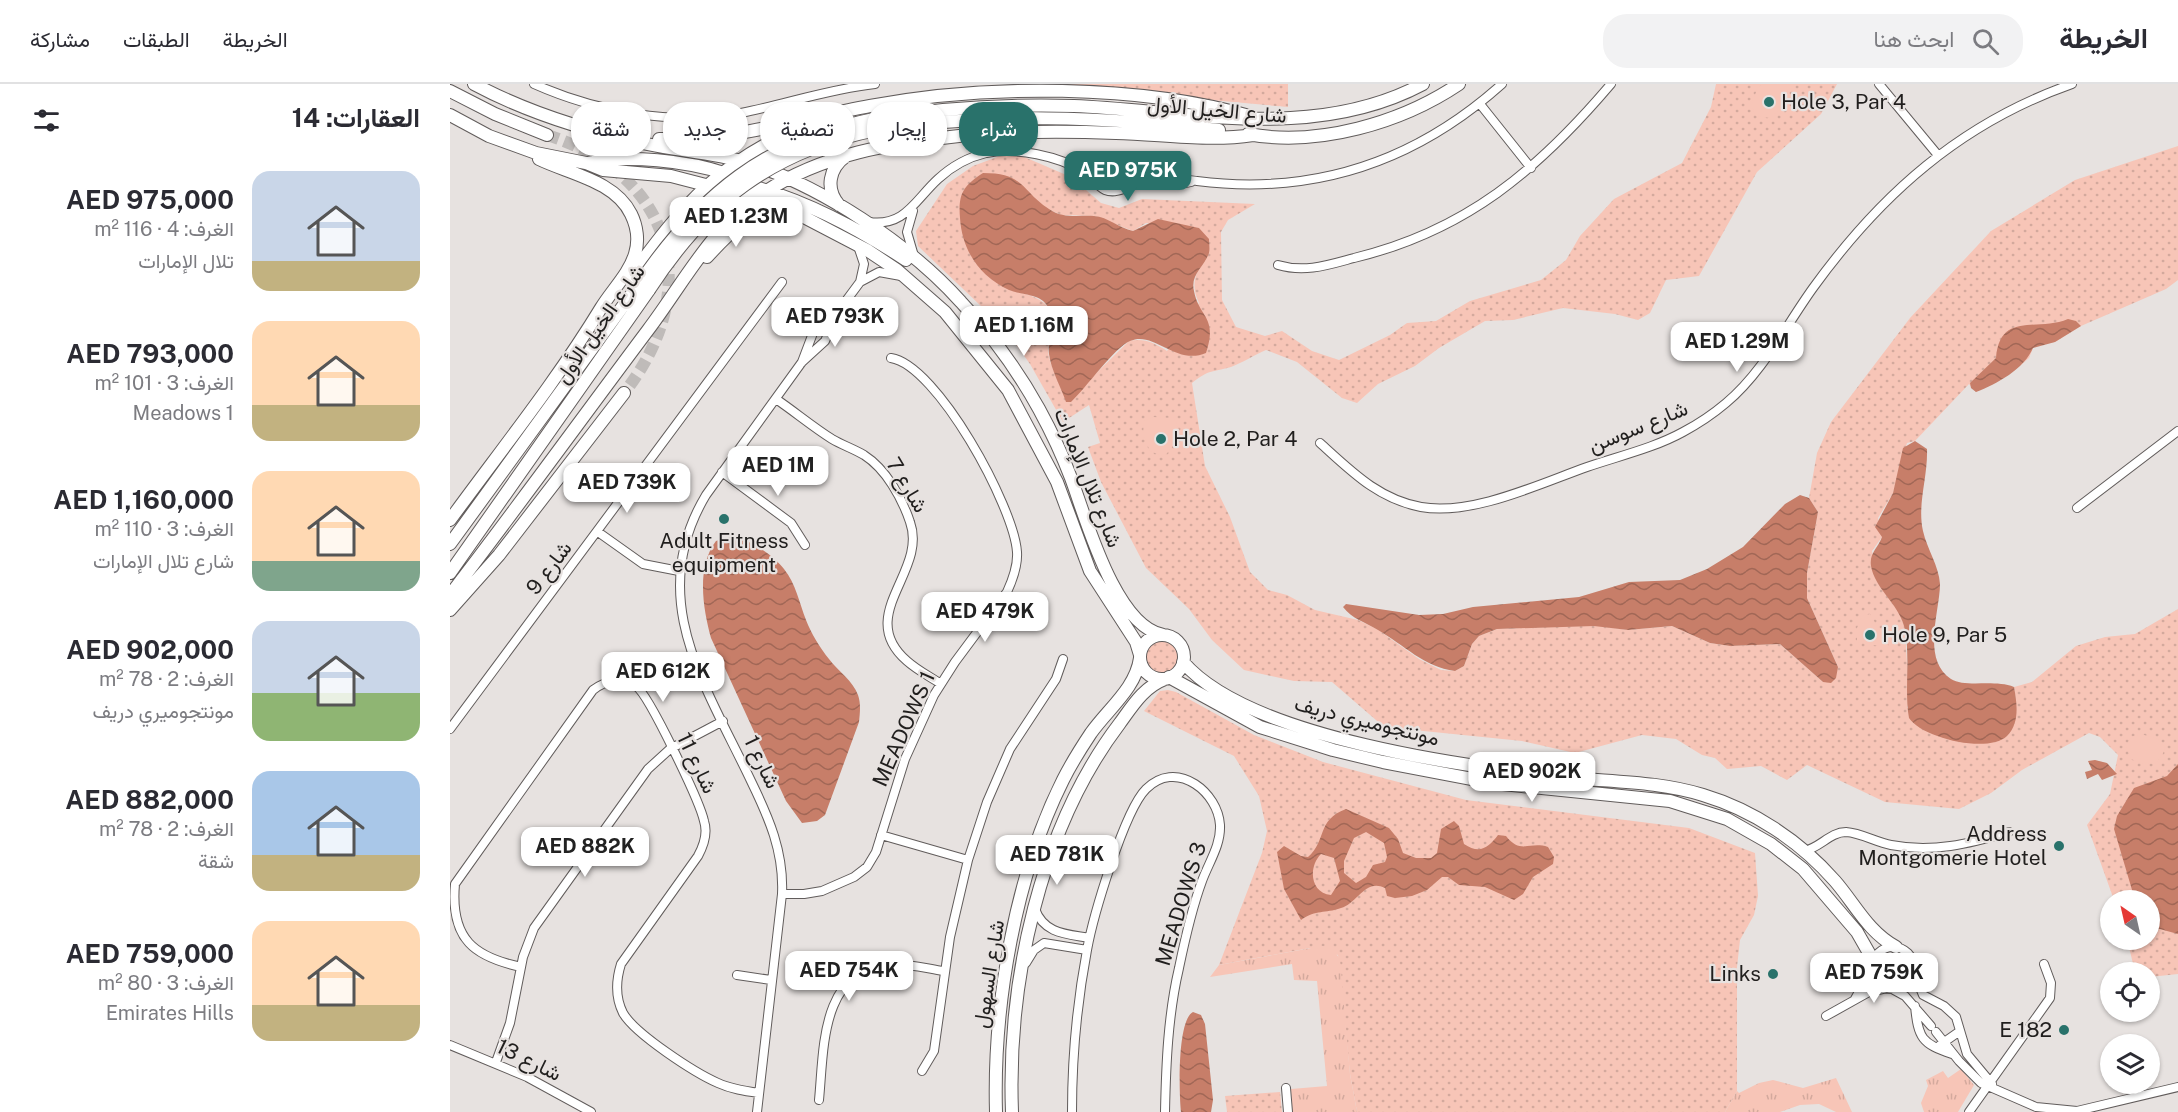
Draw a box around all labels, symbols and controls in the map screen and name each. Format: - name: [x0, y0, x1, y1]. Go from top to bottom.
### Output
- search box: [1603, 14, 2023, 68]
- text: الخريطة: [2059, 21, 2148, 54]
- icon: search: [1969, 25, 2002, 58]
- text: ابحث هنا: [1874, 26, 1954, 52]
- text: مشاركة: [30, 27, 90, 52]
- text: الطبقات: [123, 27, 190, 52]
- text: الخريطة: [223, 27, 288, 52]
- place label: Hole 3, Par 4: [1781, 89, 1906, 114]
- street label: شارع الخيل الأول: [1146, 91, 1288, 130]
- marker: Hole 3, Par 4: [1762, 95, 1776, 109]
- text: العقارات: 14: [292, 102, 420, 133]
- chip: شقة: [571, 102, 651, 156]
- chip: جديد: [663, 102, 748, 156]
- chip: تصفية: [760, 102, 855, 156]
- chip: إيجار: [867, 102, 947, 156]
- chip: شراء: [959, 102, 1038, 156]
- icon: filters: [30, 104, 63, 137]
- pin: AED 975K: [1066, 151, 1190, 202]
- text: AED 975K: [1078, 158, 1178, 182]
- text: AED 975,000: [66, 184, 234, 215]
- icon: home: [300, 195, 372, 267]
- pin: AED 1.23M: [667, 197, 805, 248]
- text: AED 1.23M: [684, 204, 788, 228]
- text: الغرف: 4 · 116 m²: [94, 217, 234, 241]
- text: تلال الإمارات: [138, 249, 234, 273]
- street label: شارع الخيل الأول: [549, 259, 652, 389]
- pin: AED 793K: [773, 297, 897, 348]
- text: AED 793K: [785, 304, 885, 328]
- pin: AED 1.16M: [955, 306, 1093, 357]
- text: AED 1.16M: [974, 313, 1074, 337]
- pin: AED 1.29M: [1668, 322, 1806, 373]
- text: AED 1.29M: [1685, 329, 1789, 353]
- text: AED 793,000: [66, 338, 234, 369]
- icon: home: [300, 345, 372, 417]
- text: الغرف: 3 · 101 m²: [94, 371, 234, 395]
- street label: شارع سوسن: [1584, 395, 1692, 460]
- text: Meadows 1: [133, 401, 234, 425]
- street label: شارع تلال الإمارات: [1047, 405, 1128, 552]
- place label: Hole 2, Par 4: [1173, 426, 1297, 451]
- marker: Hole 2, Par 4: [1154, 432, 1168, 446]
- pin: AED 1M: [729, 446, 827, 497]
- text: AED 1M: [741, 453, 815, 477]
- street label: شارع 7: [880, 453, 934, 518]
- pin: AED 739K: [565, 463, 689, 514]
- text: AED 739K: [577, 470, 677, 494]
- text: AED 1,160,000: [53, 484, 234, 515]
- icon: home: [300, 495, 372, 567]
- marker: Adult Fitness equipment: [717, 512, 731, 526]
- text: الغرف: 3 · 110 m²: [94, 517, 234, 541]
- place label: Adult Fitness equipment: [659, 528, 789, 577]
- street label: شارع 9: [520, 536, 578, 601]
- text: شارع تلال الإمارات: [93, 549, 234, 573]
- pin: AED 479K: [923, 592, 1047, 643]
- text: AED 479K: [935, 599, 1035, 623]
- place label: Hole 9, Par 5: [1882, 622, 2007, 647]
- marker: Hole 9, Par 5: [1863, 628, 1877, 642]
- text: AED 902,000: [66, 634, 234, 665]
- icon: home: [300, 645, 372, 717]
- pin: AED 612K: [601, 652, 725, 703]
- text: AED 612K: [615, 659, 711, 683]
- text: الغرف: 2 · 78 m²: [99, 667, 234, 691]
- street label: MEADOWS 1: [867, 667, 940, 790]
- street label: مونتجوميري دريف: [1291, 690, 1442, 755]
- text: مونتجوميري دريف: [93, 699, 234, 723]
- street label: شارع 11: [670, 728, 723, 798]
- street label: شارع 1: [737, 731, 786, 793]
- pin: AED 902K: [1470, 752, 1594, 803]
- text: AED 902K: [1482, 759, 1582, 783]
- text: AED 882,000: [65, 784, 234, 815]
- icon: home: [300, 795, 372, 867]
- text: الغرف: 2 · 78 m²: [99, 817, 234, 841]
- place label: Address Montgomerie Hotel: [1858, 821, 2047, 870]
- pin: AED 882K: [523, 827, 647, 878]
- text: AED 882K: [535, 834, 635, 858]
- pin: AED 781K: [995, 835, 1119, 886]
- street label: MEADOWS 3: [1150, 839, 1211, 969]
- marker: Address Montgomerie Hotel: [2052, 839, 2066, 853]
- text: AED 781K: [1010, 842, 1104, 866]
- text: شقة: [198, 849, 234, 873]
- north arrow: [2100, 890, 2160, 950]
- map controls: [2100, 890, 2160, 1094]
- street label: شارع السهول: [968, 918, 1011, 1030]
- text: AED 759,000: [66, 938, 234, 969]
- icon: home: [300, 945, 372, 1017]
- pin: AED 754K: [787, 951, 911, 1002]
- pin: AED 759K: [1812, 953, 1936, 1004]
- text: AED 754K: [799, 958, 899, 982]
- text: AED 759K: [1824, 960, 1924, 984]
- place label: Links: [1709, 961, 1761, 986]
- button: locate: [2100, 962, 2160, 1022]
- marker: Links: [1766, 967, 1780, 981]
- text: الغرف: 3 · 80 m²: [98, 971, 234, 995]
- text: Emirates Hills: [106, 1001, 234, 1025]
- place label: E 182: [1999, 1017, 2052, 1042]
- marker: E 182: [2057, 1023, 2071, 1037]
- street label: شارع 13: [492, 1033, 566, 1088]
- button: layers: [2100, 1034, 2160, 1094]

